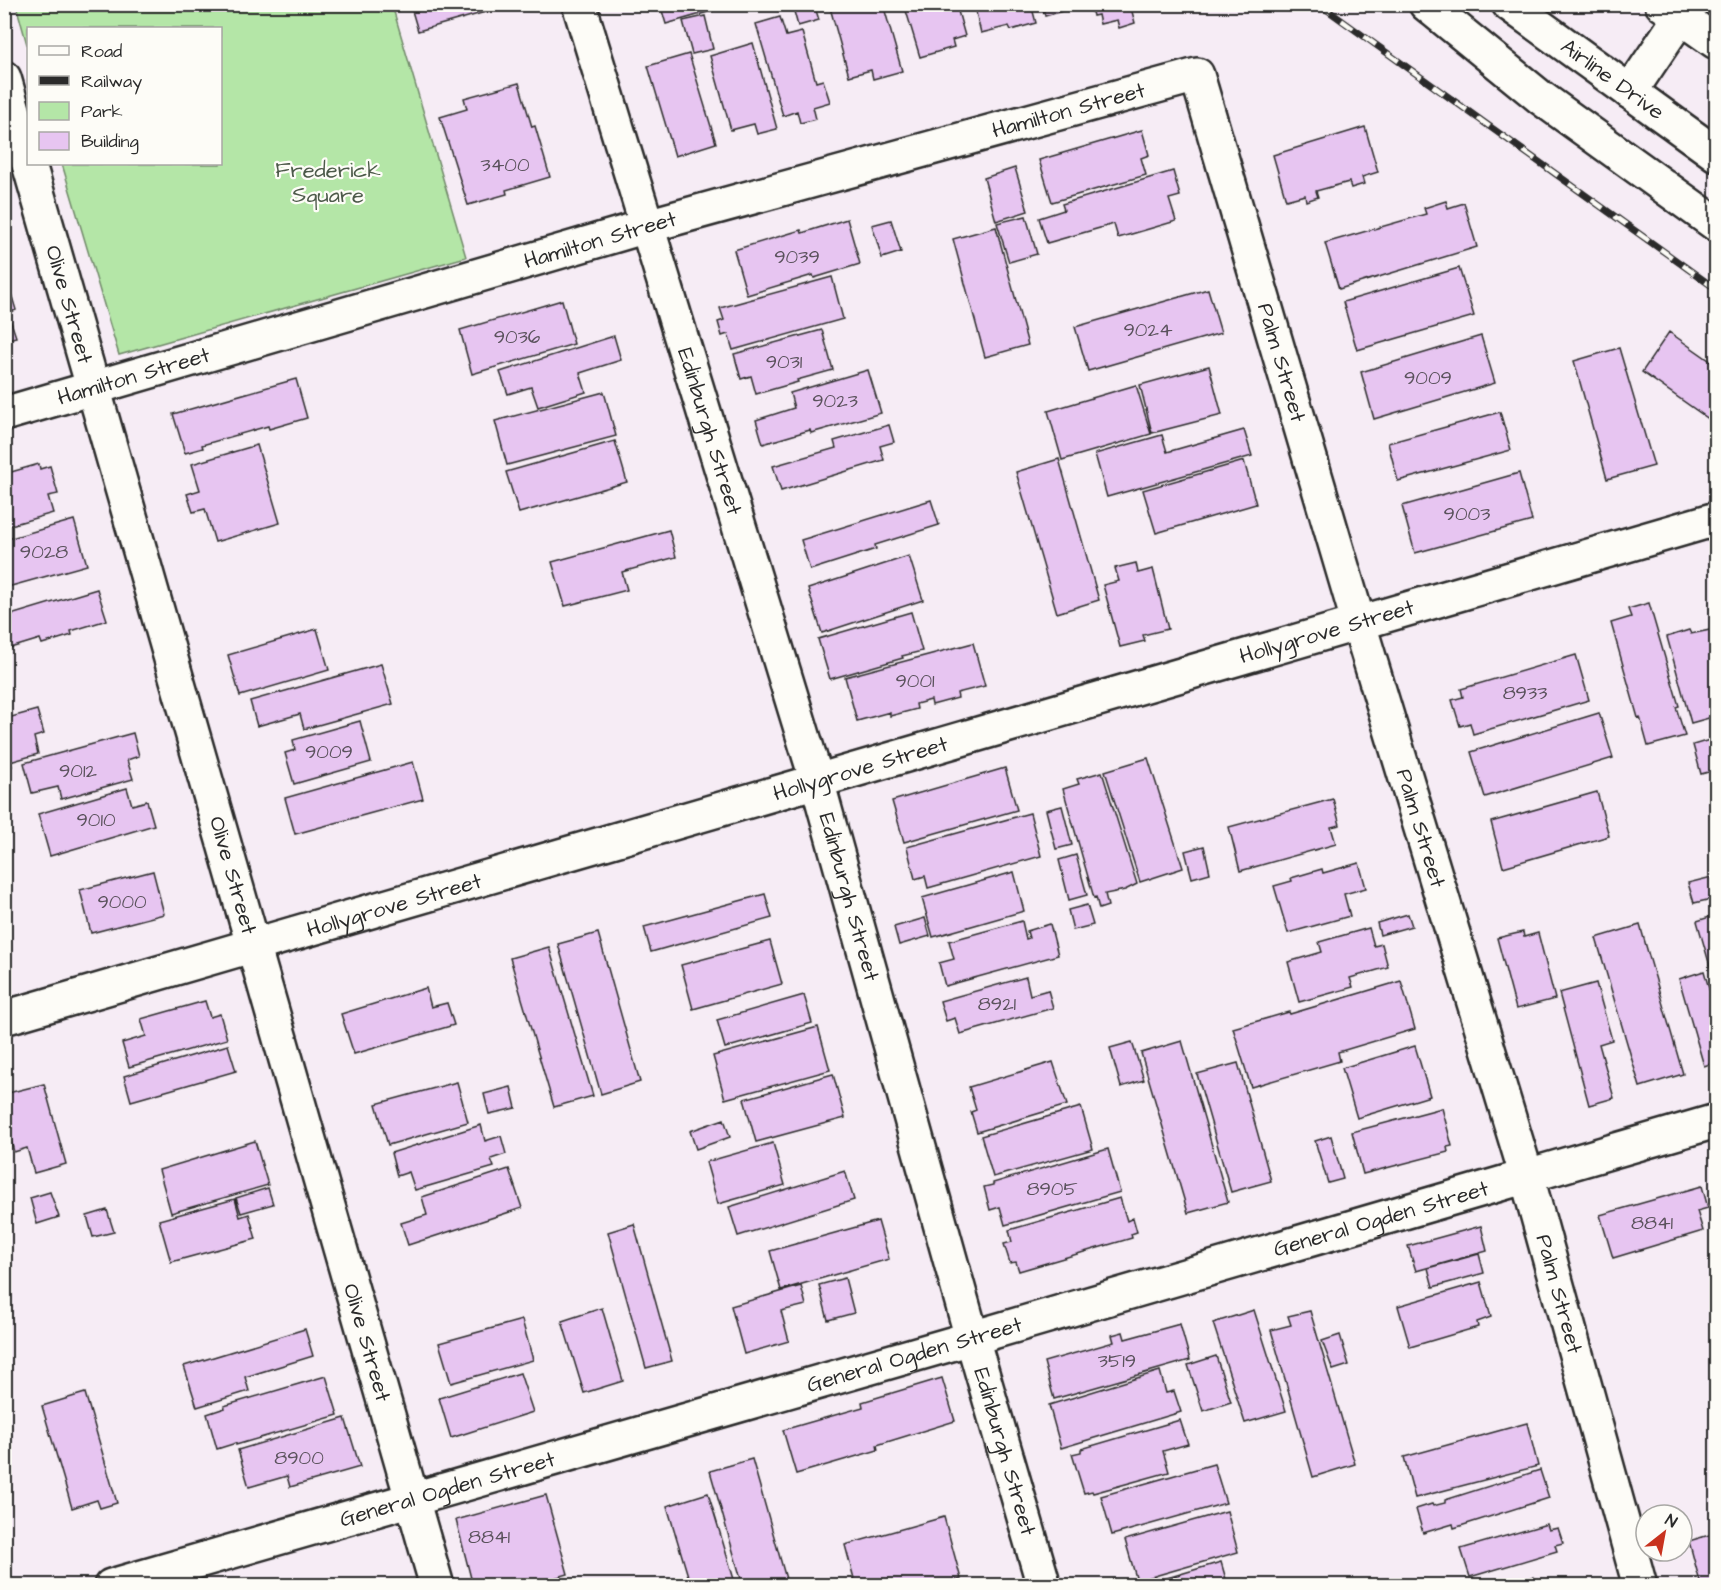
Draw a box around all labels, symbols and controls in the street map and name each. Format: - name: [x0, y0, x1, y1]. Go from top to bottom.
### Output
- legend: [27, 27, 222, 165]
- street label: Airline Drive: [1554, 31, 1671, 127]
- text: Road: [81, 39, 122, 64]
- text: Railway: [81, 69, 142, 95]
- street label: Hamilton Street: [988, 74, 1149, 146]
- text: Park: [81, 99, 123, 124]
- text: Building: [81, 129, 139, 155]
- house number: 3400: [480, 151, 530, 179]
- park label: Frederick Square: [275, 155, 381, 211]
- street label: Hamilton Street: [520, 203, 680, 277]
- street label: Olive Street: [38, 242, 101, 367]
- house number: 9039: [774, 243, 820, 271]
- street label: Palm Street: [1250, 299, 1314, 426]
- house number: 9024: [1123, 316, 1173, 344]
- house number: 9036: [494, 323, 541, 351]
- street label: Hamilton Street: [54, 339, 214, 413]
- street label: Edinburgh Street: [670, 344, 750, 519]
- house number: 9031: [766, 348, 803, 376]
- house number: 9009: [1404, 364, 1452, 392]
- house number: 9023: [812, 387, 858, 415]
- house number: 9003: [1444, 500, 1490, 528]
- house number: 9028: [20, 538, 68, 566]
- street label: Hollygrove Street: [1236, 591, 1418, 672]
- house number: 9001: [895, 667, 935, 695]
- house number: 8933: [1503, 679, 1547, 707]
- street label: Hollygrove Street: [769, 728, 952, 809]
- house number: 9009: [305, 738, 353, 766]
- house number: 9012: [59, 757, 98, 785]
- street label: Palm Street: [1388, 765, 1454, 891]
- house number: 9010: [76, 806, 116, 834]
- street label: Edinburgh Street: [811, 809, 887, 985]
- street label: Olive Street: [201, 813, 265, 938]
- street label: Hollygrove Street: [303, 865, 485, 946]
- house number: 9000: [97, 888, 147, 916]
- house number: 8921: [978, 990, 1017, 1018]
- street label: General Ogden Street: [1270, 1173, 1492, 1265]
- house number: 8905: [1026, 1175, 1078, 1203]
- house number: 8841: [1631, 1209, 1673, 1237]
- street label: Palm Street: [1528, 1231, 1591, 1357]
- street label: Olive Street: [335, 1280, 399, 1405]
- street label: General Ogden Street: [803, 1309, 1026, 1400]
- house number: 3519: [1098, 1347, 1136, 1375]
- street label: Edinburgh Street: [966, 1364, 1044, 1539]
- street label: General Ogden Street: [336, 1443, 559, 1535]
- house number: 8900: [274, 1444, 324, 1472]
- north arrow: [1634, 1503, 1694, 1563]
- text: N: [1661, 1509, 1681, 1533]
- house number: 8841: [468, 1523, 510, 1551]

